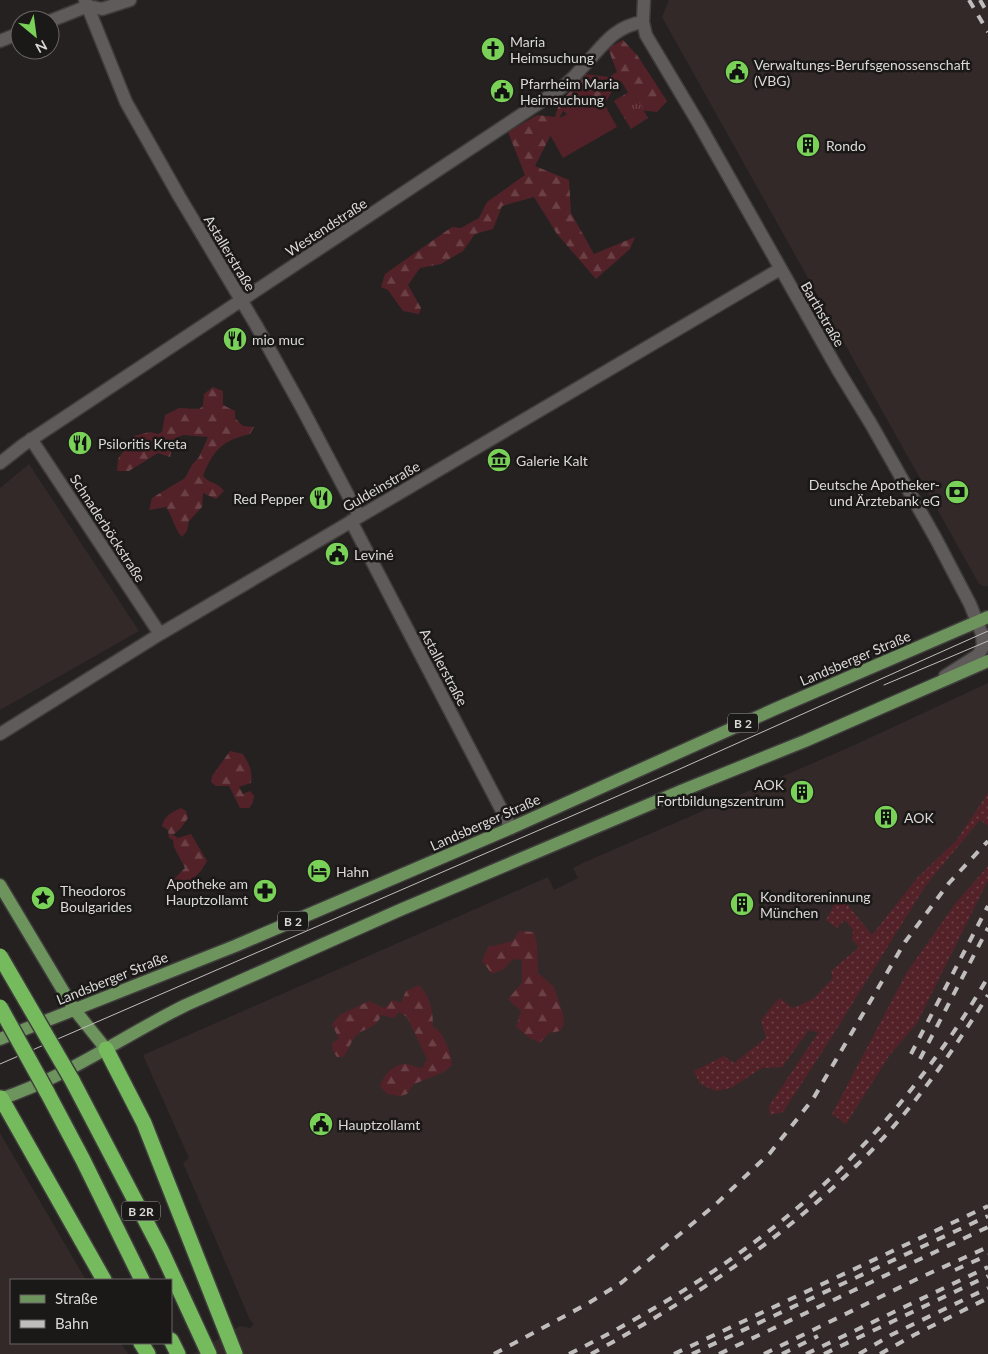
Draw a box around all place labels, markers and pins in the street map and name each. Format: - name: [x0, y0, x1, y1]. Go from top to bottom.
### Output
- place label: Maria Heimsuchung: [510, 33, 594, 66]
- church icon: Maria Heimsuchung: [480, 36, 506, 62]
- place label: Verwaltungs-Berufsgenossenschaft (VBG): [754, 56, 970, 89]
- public building icon: Verwaltungs-Berufsgenossenschaft (VBG): [724, 59, 750, 85]
- place label: Pfarrheim Maria Heimsuchung: [520, 75, 619, 108]
- public building icon: Pfarrheim Maria Heimsuchung: [489, 78, 515, 104]
- building icon: Rondo: [795, 132, 821, 158]
- place label: Rondo: [826, 137, 866, 154]
- restaurant icon: mio muc: [222, 326, 248, 352]
- place label: mio muc: [252, 331, 305, 348]
- restaurant icon: Psiloritis Kreta: [67, 430, 93, 456]
- place label: Psiloritis Kreta: [98, 435, 187, 452]
- museum icon: Galerie Kalt: [486, 447, 512, 473]
- place label: Galerie Kalt: [516, 452, 588, 469]
- place label: Deutsche Apotheker- und Ärztebank eG: [809, 476, 940, 509]
- bank icon: Deutsche Apotheker- und Ärztebank eG: [944, 479, 970, 505]
- restaurant icon: Red Pepper: [308, 485, 334, 511]
- place label: Red Pepper: [233, 490, 304, 507]
- public building icon: Leviné: [324, 541, 350, 567]
- place label: Leviné: [354, 546, 394, 563]
- place label: AOK Fortbildungszentrum: [657, 776, 785, 809]
- building icon: AOK Fortbildungszentrum: [789, 779, 815, 805]
- building icon: AOK: [873, 804, 899, 830]
- place label: AOK: [904, 809, 934, 826]
- hotel icon: Hahn: [306, 858, 332, 884]
- place label: Hahn: [336, 863, 369, 880]
- place label: Apotheke am Hauptzollamt: [166, 875, 248, 908]
- pharmacy icon: Apotheke am Hauptzollamt: [252, 878, 278, 904]
- place label: Theodoros Boulgarides: [60, 882, 132, 915]
- place icon: Theodoros Boulgarides: [30, 885, 56, 911]
- place label: Konditoreninnung München: [760, 888, 871, 921]
- building icon: Konditoreninnung München: [729, 891, 755, 917]
- public building icon: Hauptzollamt: [308, 1111, 334, 1137]
- place label: Hauptzollamt: [338, 1116, 420, 1133]

